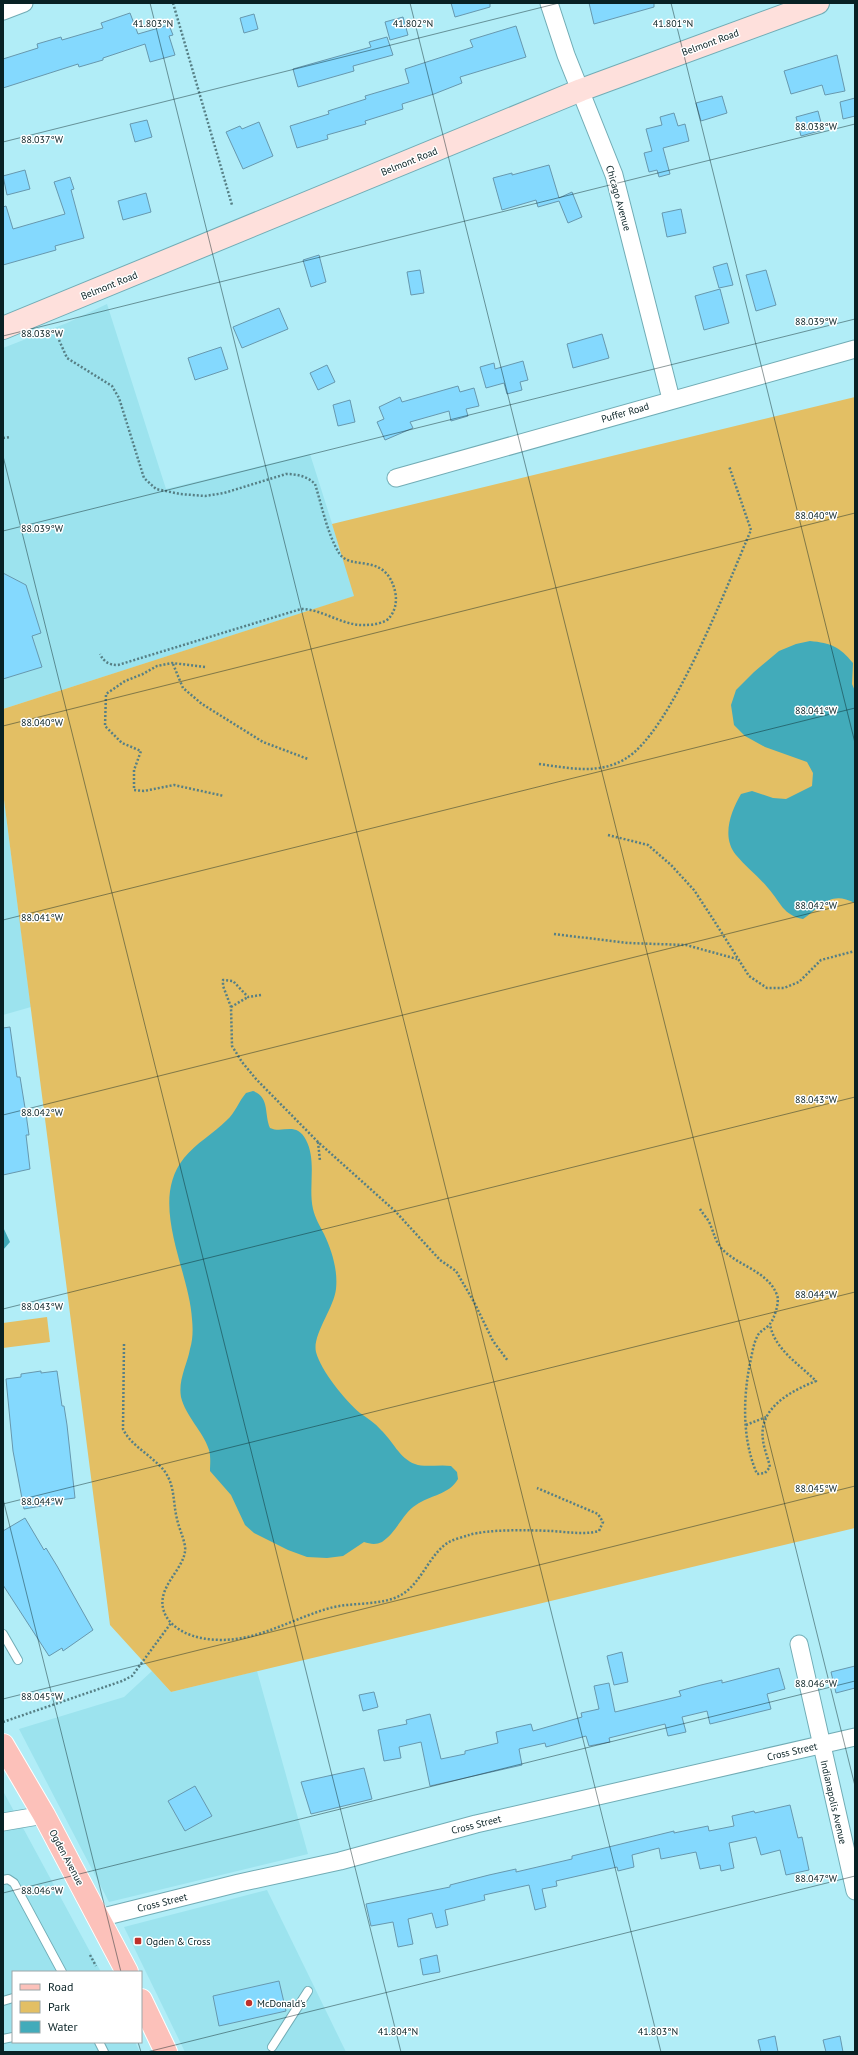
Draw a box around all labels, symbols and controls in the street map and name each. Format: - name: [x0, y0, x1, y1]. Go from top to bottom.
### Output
- text: 41.803°N: [133, 17, 173, 30]
- text: 41.802°N: [393, 17, 433, 30]
- text: 41.801°N: [653, 17, 693, 30]
- street label: Belmont Road: [680, 26, 741, 59]
- text: 88.038°W: [795, 120, 838, 133]
- text: 88.037°W: [21, 133, 64, 146]
- street label: Belmont Road: [379, 144, 439, 179]
- street label: Chicago Avenue: [603, 164, 634, 232]
- street label: Belmont Road: [79, 268, 139, 303]
- text: 88.039°W: [795, 315, 838, 328]
- text: 88.038°W: [21, 327, 64, 340]
- street label: Puffer Road: [600, 399, 651, 426]
- text: 88.040°W: [795, 509, 838, 522]
- text: 88.039°W: [21, 522, 64, 535]
- text: 88.041°W: [795, 704, 838, 717]
- text: 88.040°W: [21, 716, 64, 729]
- text: 88.042°W: [795, 899, 838, 912]
- text: 88.041°W: [21, 911, 64, 924]
- text: 88.043°W: [795, 1093, 838, 1106]
- text: 88.042°W: [21, 1106, 64, 1119]
- text: 88.044°W: [795, 1288, 838, 1301]
- text: 88.043°W: [21, 1300, 64, 1313]
- text: 88.045°W: [795, 1482, 838, 1495]
- text: 88.044°W: [21, 1495, 64, 1508]
- text: 88.046°W: [795, 1677, 838, 1690]
- text: 88.045°W: [21, 1690, 64, 1703]
- street label: Cross Street: [766, 1739, 819, 1764]
- street label: Indianapolis Avenue: [818, 1759, 850, 1845]
- street label: Cross Street: [450, 1812, 503, 1837]
- street label: Ogden Avenue: [46, 1827, 87, 1888]
- text: 88.047°W: [795, 1872, 838, 1885]
- text: 88.046°W: [21, 1884, 64, 1897]
- street label: Cross Street: [136, 1890, 189, 1915]
- place label: Ogden & Cross: [146, 1935, 210, 1948]
- marker: Ogden & Cross: [133, 1936, 143, 1946]
- legend: [12, 1971, 142, 2043]
- text: Road: [48, 1979, 73, 1994]
- place label: McDonald's: [257, 1997, 306, 2010]
- marker: McDonald's: [244, 1998, 254, 2008]
- text: Park: [48, 1999, 70, 2014]
- text: Water: [48, 2019, 78, 2034]
- text: 41.804°N: [378, 2025, 418, 2038]
- text: 41.803°N: [638, 2025, 678, 2038]

